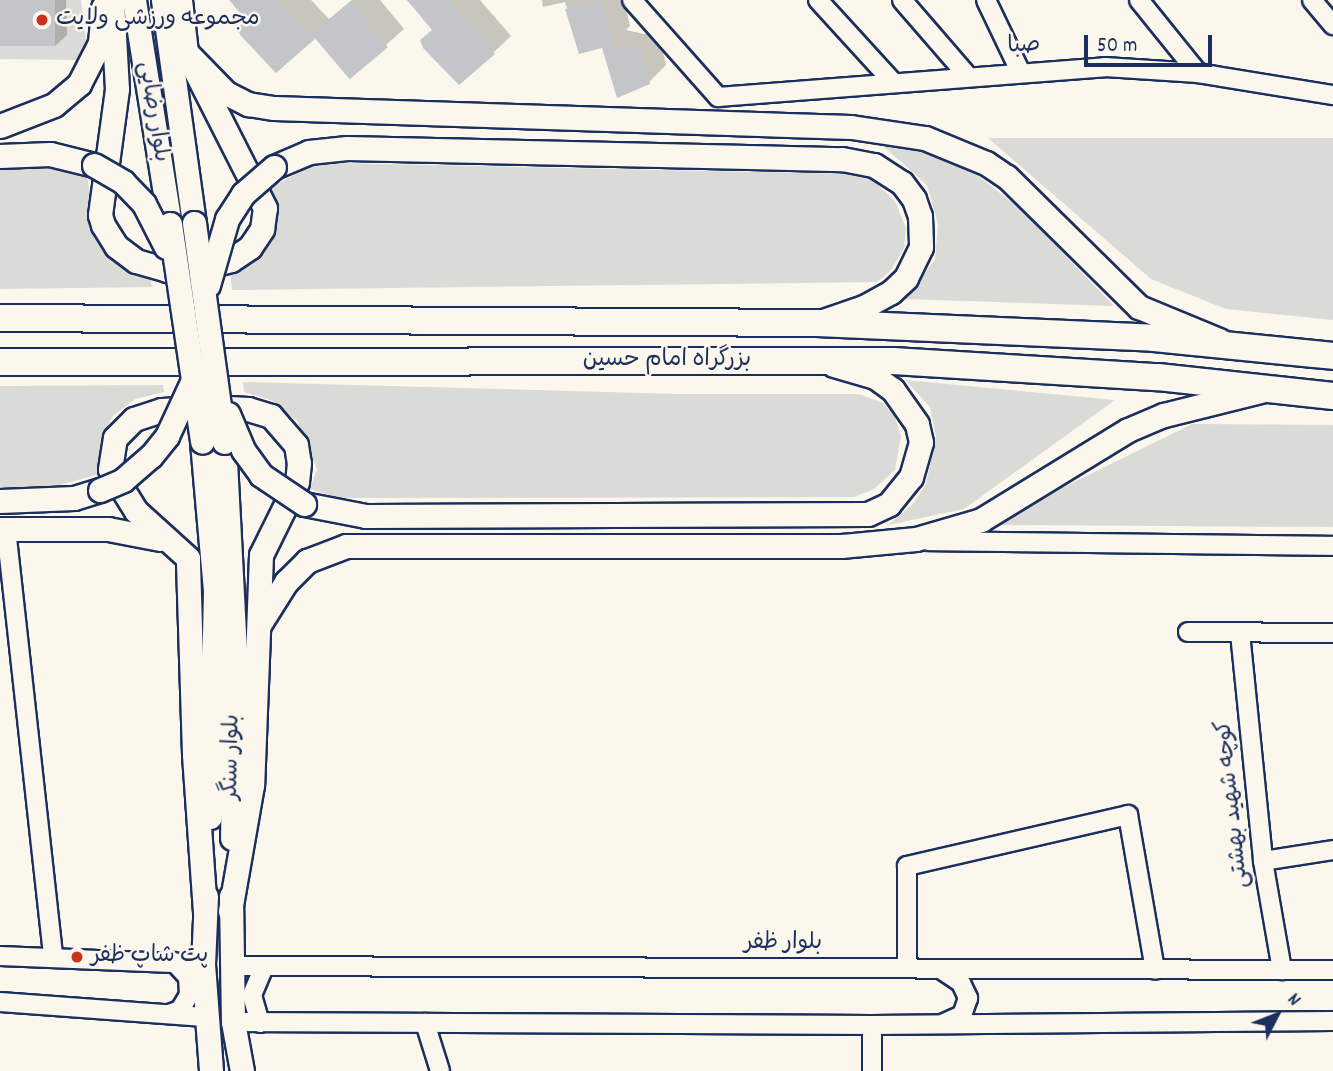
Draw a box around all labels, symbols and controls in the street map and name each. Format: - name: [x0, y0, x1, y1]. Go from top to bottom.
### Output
- place label: مجموعه ورزشی ولایت: [56, 6, 260, 34]
- marker: مجموعه ورزشی ولایت: [34, 12, 50, 28]
- scale bar: [1088, 21, 1216, 65]
- street label: صبا: [1007, 32, 1041, 62]
- text: 50 m: [1097, 32, 1137, 62]
- street label: بلوار رضایی: [130, 60, 174, 164]
- street label: بزرگراه امام حسین: [583, 347, 751, 375]
- street label: بلوار سنگر: [218, 714, 248, 800]
- street label: کوچه شهید بهشتی: [1211, 719, 1257, 889]
- street label: بلوار ظفر: [744, 930, 822, 958]
- place label: پت شاپ ظفر: [91, 943, 208, 971]
- marker: پت شاپ ظفر: [69, 949, 85, 965]
- north arrow: [1242, 980, 1312, 1050]
- text: N: [1280, 988, 1306, 1013]

